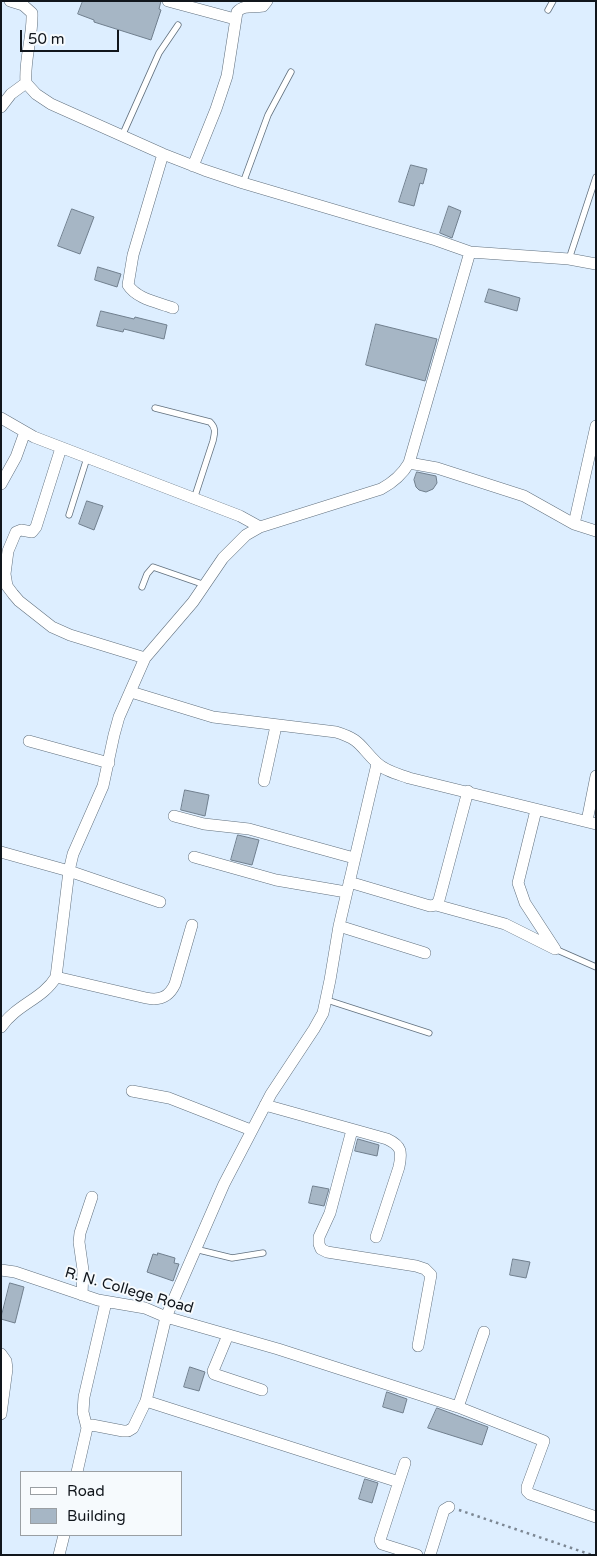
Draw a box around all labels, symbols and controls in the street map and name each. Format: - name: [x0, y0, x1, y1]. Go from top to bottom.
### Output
- scale bar: [22, 20, 121, 52]
- text: 50 m: [28, 30, 65, 48]
- street label: R. N. College Road: [63, 1264, 195, 1318]
- legend: [20, 1471, 182, 1536]
- text: Road: [67, 1482, 105, 1500]
- text: Building: [67, 1507, 126, 1525]

